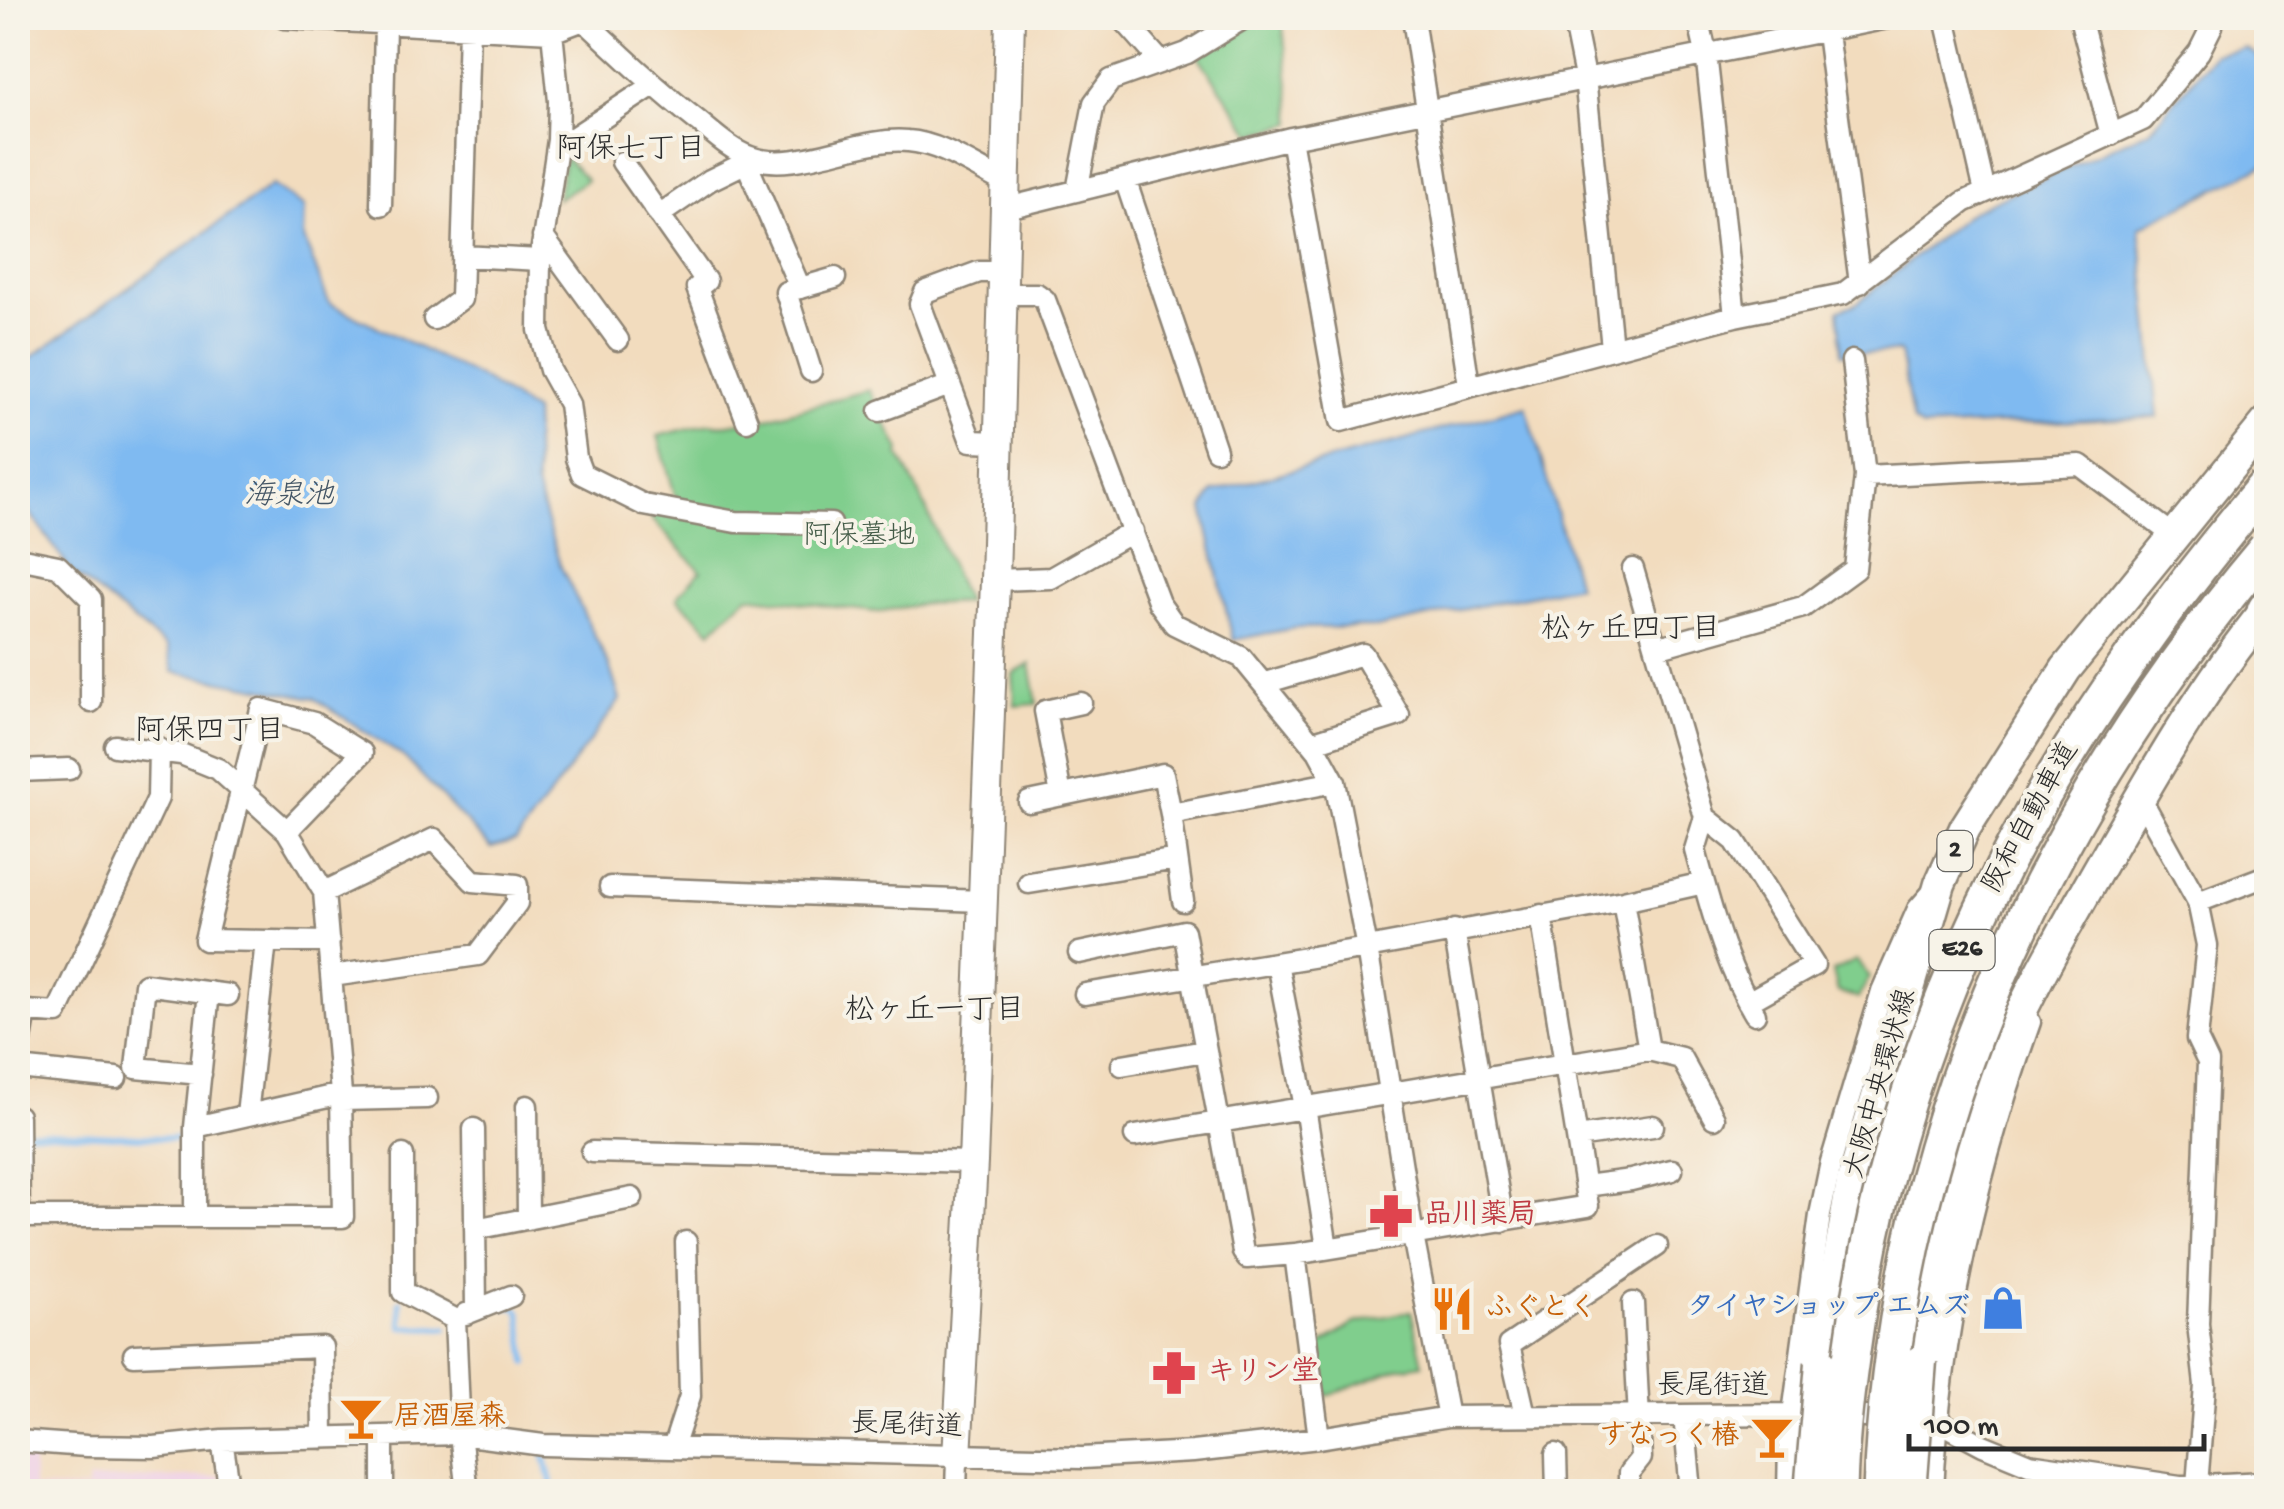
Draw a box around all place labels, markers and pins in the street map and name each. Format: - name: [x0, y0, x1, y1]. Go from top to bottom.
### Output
- pharmacy icon: 品川薬局: [1367, 1192, 1415, 1240]
- place label: 品川薬局: [1424, 1199, 1536, 1233]
- shop icon: タイヤショップ エムズ: [1979, 1284, 2027, 1332]
- restaurant icon: ふぐとく: [1428, 1285, 1476, 1333]
- place label: タイヤショップ エムズ: [1687, 1291, 1970, 1325]
- place label: ふぐとく: [1485, 1293, 1597, 1326]
- pharmacy icon: キリン堂: [1150, 1349, 1198, 1397]
- place label: キリン堂: [1207, 1356, 1319, 1390]
- bar icon: 居酒屋森: [337, 1394, 385, 1442]
- place label: 居酒屋森: [394, 1400, 506, 1435]
- bar icon: すなっく椿: [1748, 1413, 1796, 1461]
- place label: すなっく椿: [1599, 1420, 1739, 1454]

